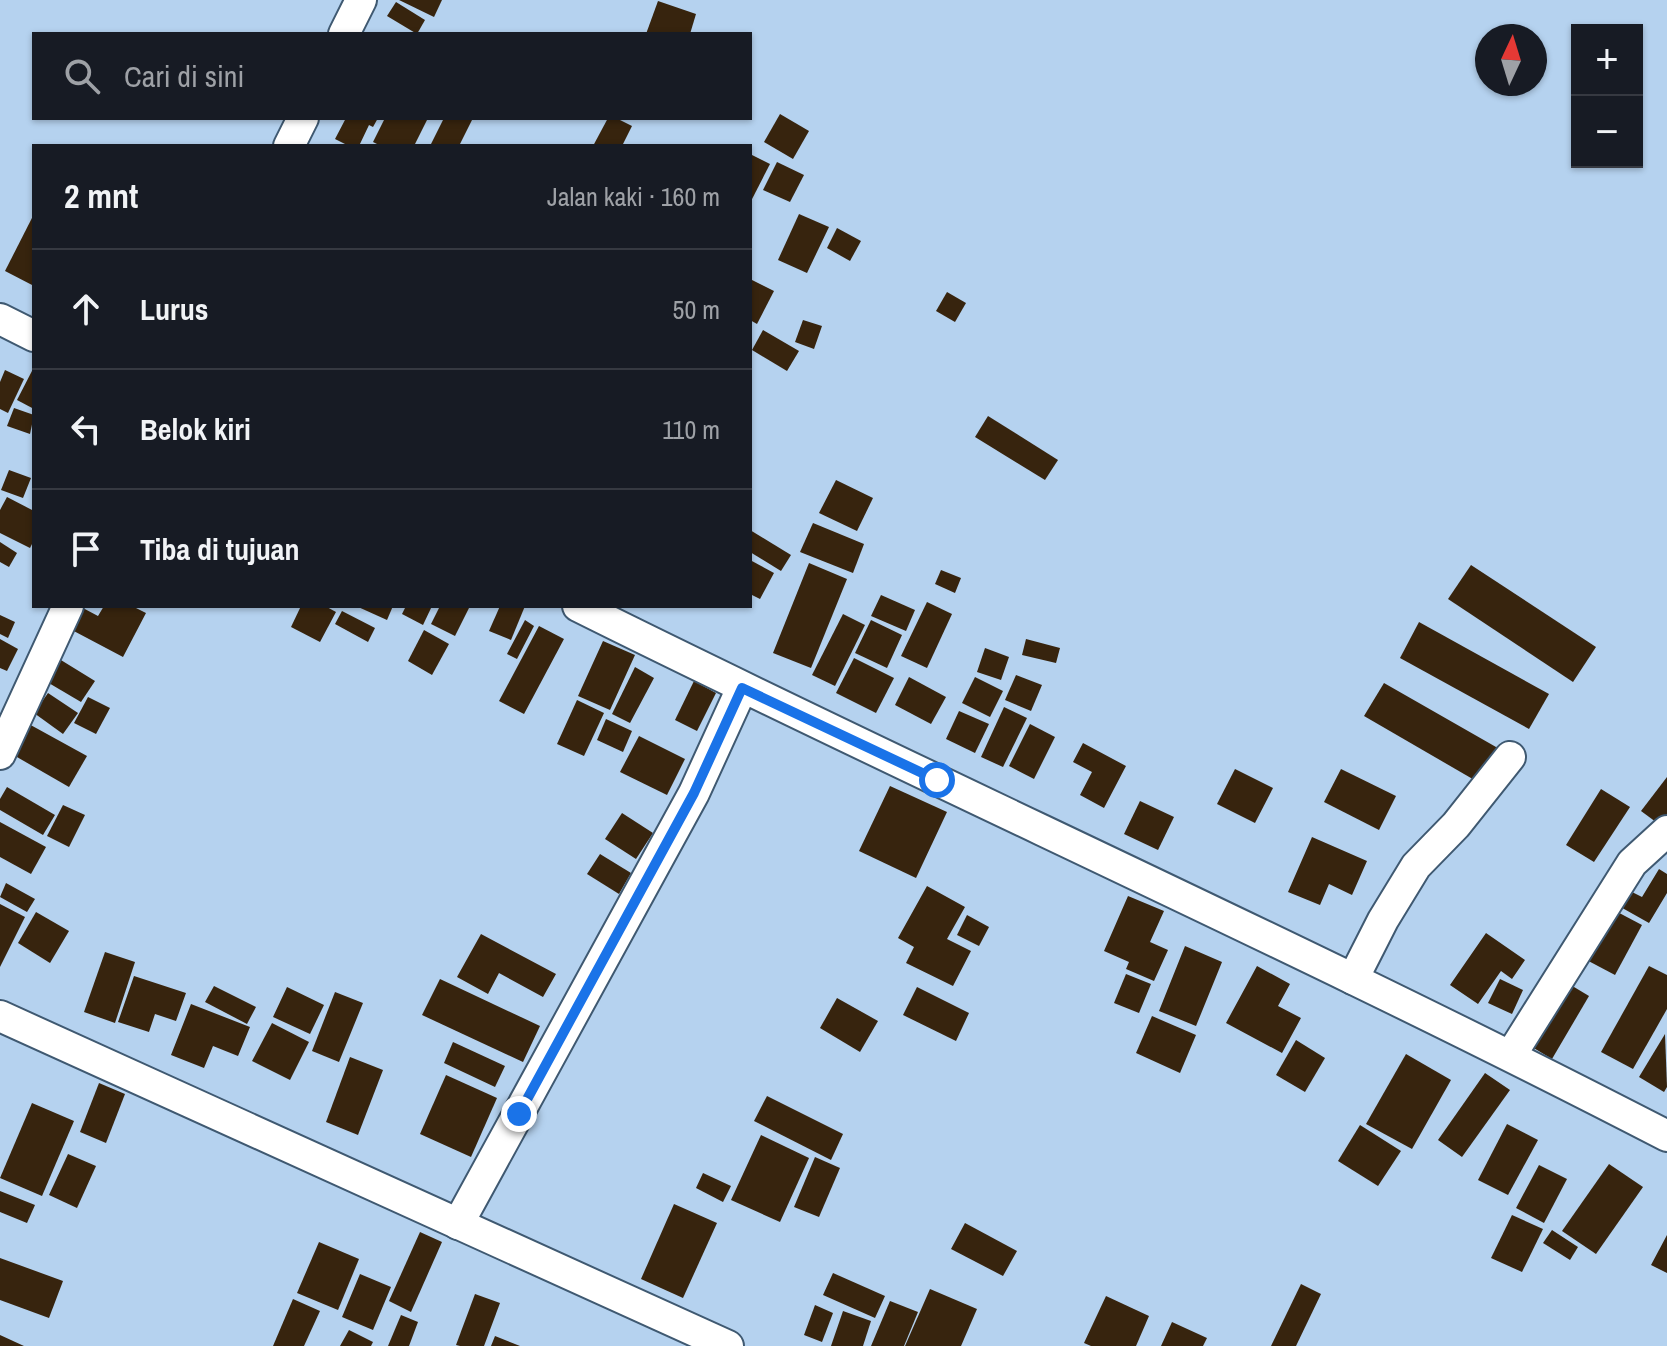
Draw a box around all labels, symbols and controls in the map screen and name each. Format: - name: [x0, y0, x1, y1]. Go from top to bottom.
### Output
- north arrow: [1475, 24, 1547, 96]
- map controls: [1571, 24, 1643, 168]
- button: +: [1571, 24, 1643, 96]
- search box: [32, 32, 752, 120]
- icon: search: [60, 54, 104, 98]
- text: Cari di sini: [124, 56, 244, 96]
- button: −: [1571, 96, 1643, 168]
- text: 2 mnt: [64, 173, 138, 219]
- text: Jalan kaki · 160 m: [547, 179, 720, 214]
- icon: ahead: [64, 287, 108, 331]
- text: Lurus: [140, 289, 208, 329]
- text: 50 m: [673, 292, 720, 327]
- icon: left: [64, 407, 108, 451]
- text: Belok kiri: [140, 409, 251, 449]
- text: 110 m: [662, 412, 720, 447]
- icon: arrive: [64, 527, 108, 571]
- text: Tiba di tujuan: [140, 529, 300, 569]
- route start: [919, 762, 955, 798]
- route end: [501, 1096, 537, 1132]

